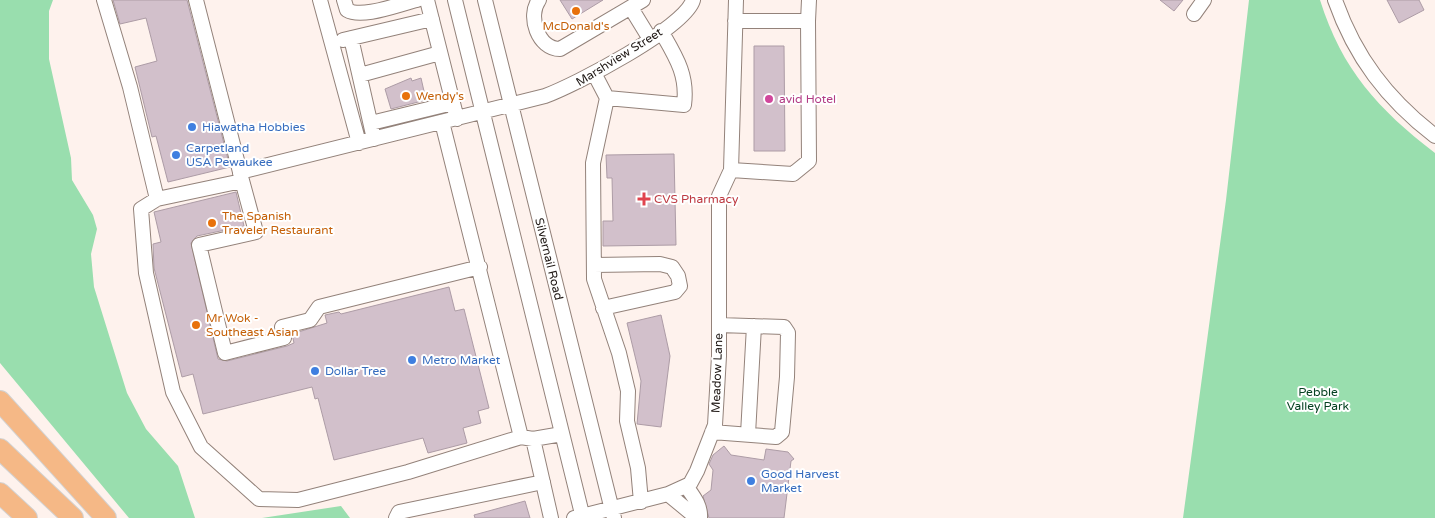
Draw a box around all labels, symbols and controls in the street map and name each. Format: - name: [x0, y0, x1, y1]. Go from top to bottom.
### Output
- marker: McDonald's: [570, 5, 582, 17]
- place label: McDonald's: [543, 19, 610, 33]
- street label: Marshview Street: [573, 25, 665, 89]
- place label: Wendy's: [416, 89, 464, 103]
- marker: Wendy's: [400, 90, 412, 102]
- place label: avid Hotel: [779, 92, 836, 106]
- marker: avid Hotel: [763, 93, 775, 105]
- place label: Hiawatha Hobbies: [202, 120, 305, 134]
- marker: Hiawatha Hobbies: [186, 121, 198, 133]
- place label: Carpetland USA Pewaukee: [186, 141, 273, 169]
- marker: Carpetland USA Pewaukee: [170, 149, 182, 161]
- place label: CVS Pharmacy: [654, 192, 739, 206]
- marker: CVS Pharmacy: [638, 193, 650, 205]
- place label: The Spanish Traveler Restaurant: [222, 209, 334, 237]
- street label: Silvernail Road: [532, 216, 566, 302]
- marker: The Spanish Traveler Restaurant: [206, 217, 218, 229]
- place label: Mr Wok - Southeast Asian: [206, 311, 299, 339]
- marker: Mr Wok - Southeast Asian: [190, 319, 202, 331]
- street label: Meadow Lane: [709, 333, 725, 413]
- place label: Metro Market: [422, 353, 501, 367]
- marker: Metro Market: [406, 354, 418, 366]
- place label: Dollar Tree: [325, 364, 386, 378]
- marker: Dollar Tree: [309, 365, 321, 377]
- park label: Pebble Valley Park: [1287, 385, 1350, 413]
- place label: Good Harvest Market: [761, 467, 840, 495]
- marker: Good Harvest Market: [745, 475, 757, 487]

